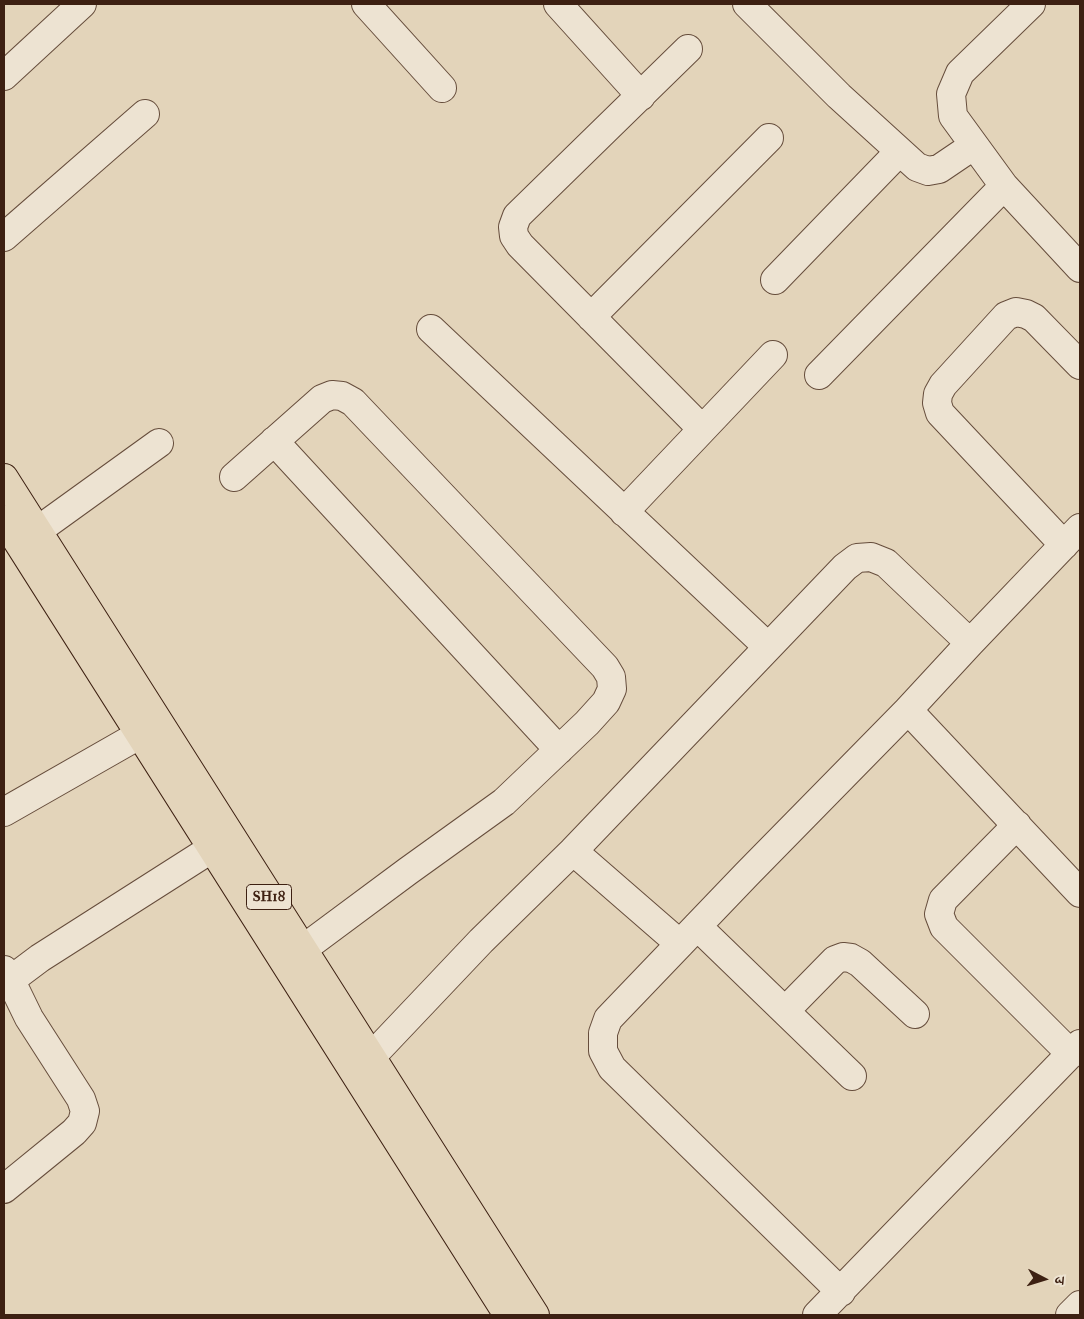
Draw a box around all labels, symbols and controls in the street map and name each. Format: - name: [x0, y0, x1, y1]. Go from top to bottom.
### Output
- road number: SH18: [246, 884, 292, 910]
- north arrow: [1019, 1254, 1069, 1304]
- text: उ: [1051, 1276, 1068, 1285]

